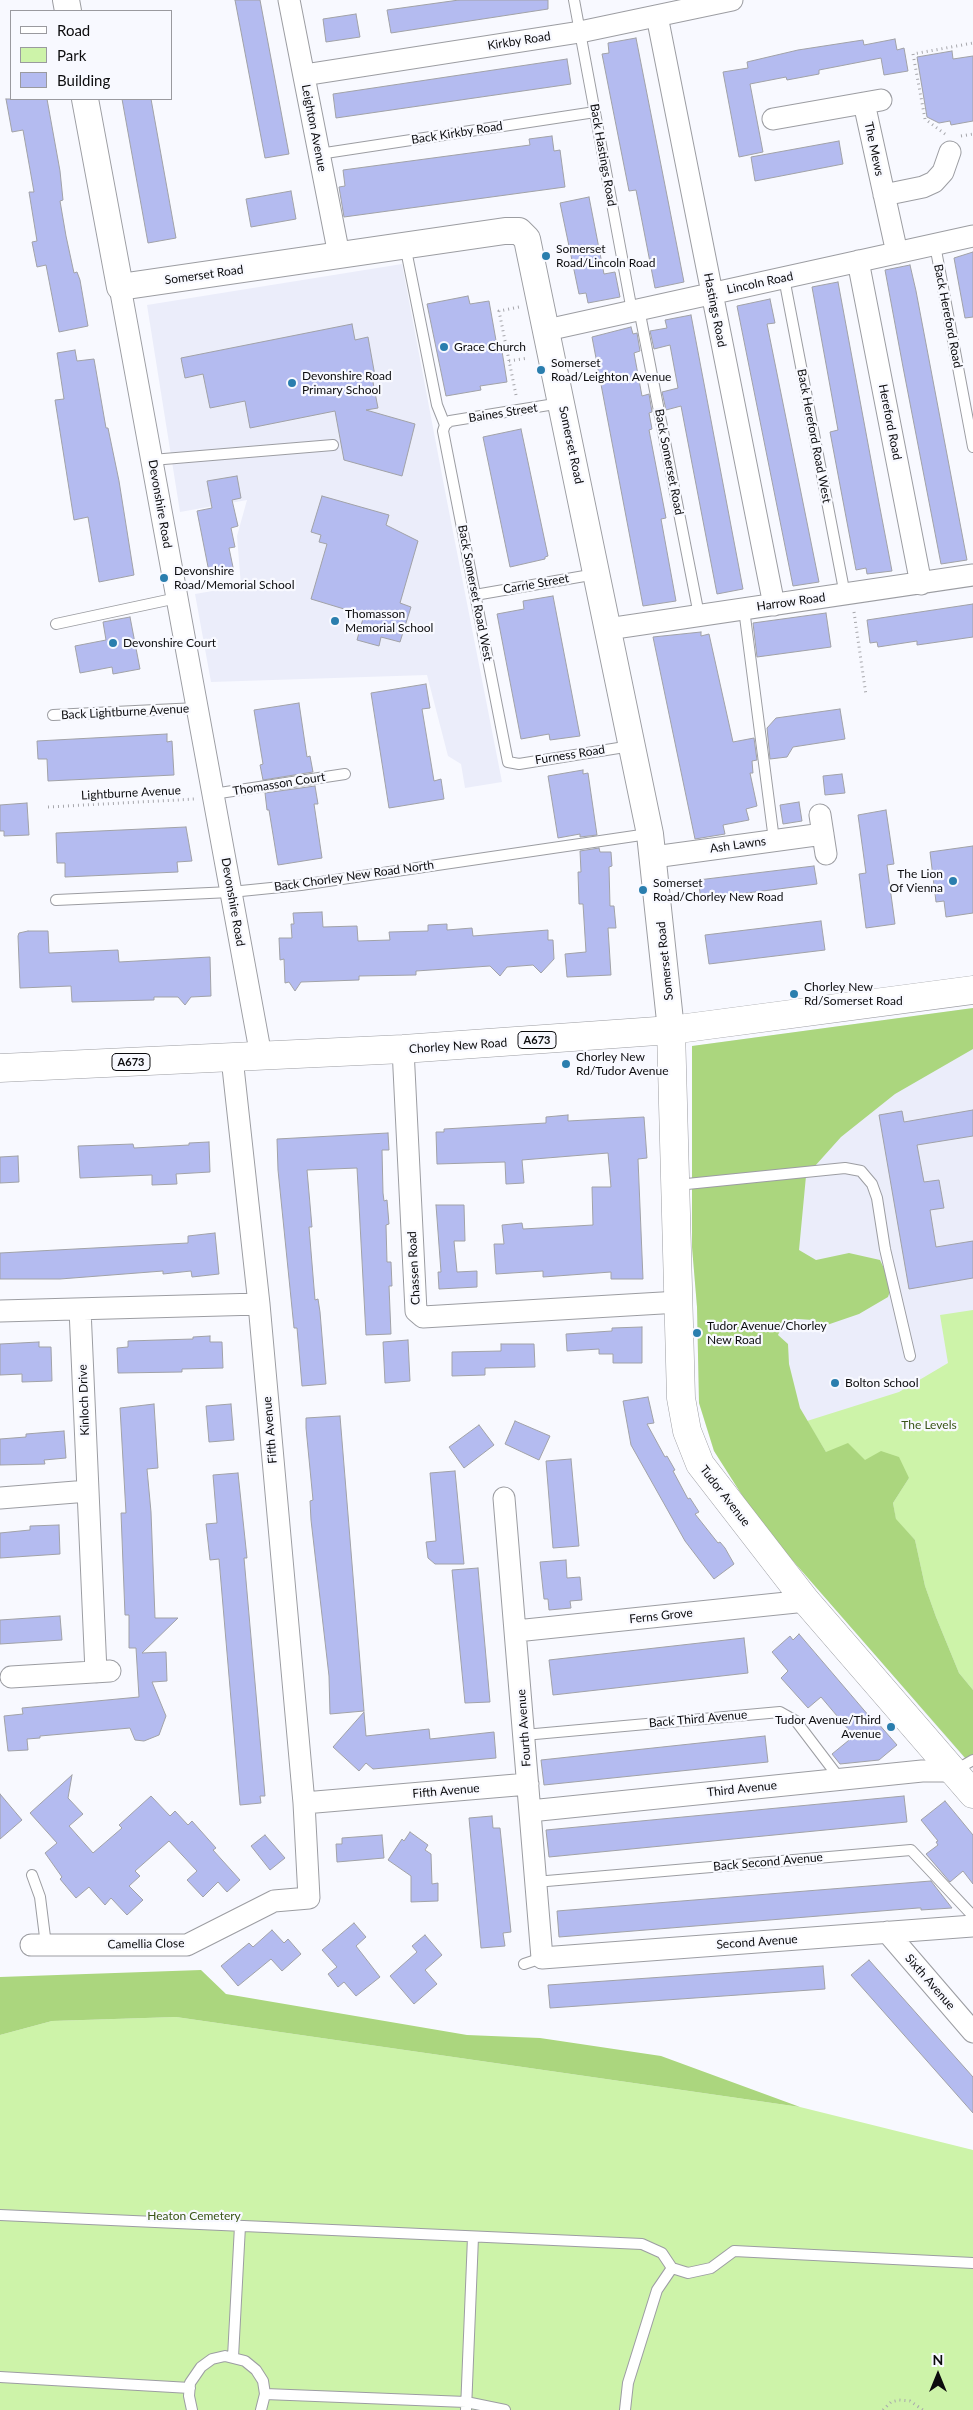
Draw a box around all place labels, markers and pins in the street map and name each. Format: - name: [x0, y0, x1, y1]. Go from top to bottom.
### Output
- place label: Somerset Road/Lincoln Road: [556, 242, 655, 270]
- marker: Somerset Road/Lincoln Road: [540, 250, 552, 262]
- place label: Grace Church: [454, 340, 526, 354]
- marker: Grace Church: [438, 341, 450, 353]
- place label: Somerset Road/Leighton Avenue: [551, 356, 671, 384]
- marker: Somerset Road/Leighton Avenue: [535, 364, 547, 376]
- place label: Devonshire Road Primary School: [302, 369, 392, 397]
- marker: Devonshire Road Primary School: [286, 377, 298, 389]
- place label: Devonshire Road/Memorial School: [174, 564, 294, 592]
- marker: Devonshire Road/Memorial School: [158, 572, 170, 584]
- place label: Thomasson Memorial School: [345, 607, 433, 635]
- marker: Thomasson Memorial School: [329, 615, 341, 627]
- place label: Devonshire Court: [123, 636, 216, 650]
- marker: Devonshire Court: [107, 637, 119, 649]
- place label: The Lion Of Vienna: [889, 867, 943, 895]
- marker: The Lion Of Vienna: [947, 875, 959, 887]
- place label: Somerset Road/Chorley New Road: [653, 876, 783, 904]
- marker: Somerset Road/Chorley New Road: [637, 884, 649, 896]
- place label: Chorley New Rd/Somerset Road: [804, 980, 903, 1008]
- marker: Chorley New Rd/Somerset Road: [788, 988, 800, 1000]
- place label: Chorley New Rd/Tudor Avenue: [576, 1050, 669, 1078]
- marker: Chorley New Rd/Tudor Avenue: [560, 1058, 572, 1070]
- place label: Tudor Avenue/Chorley New Road: [707, 1319, 827, 1347]
- marker: Tudor Avenue/Chorley New Road: [691, 1327, 703, 1339]
- place label: Bolton School: [845, 1376, 918, 1390]
- marker: Bolton School: [829, 1377, 841, 1389]
- place label: Tudor Avenue/Third Avenue: [775, 1713, 881, 1741]
- marker: Tudor Avenue/Third Avenue: [885, 1721, 897, 1733]

